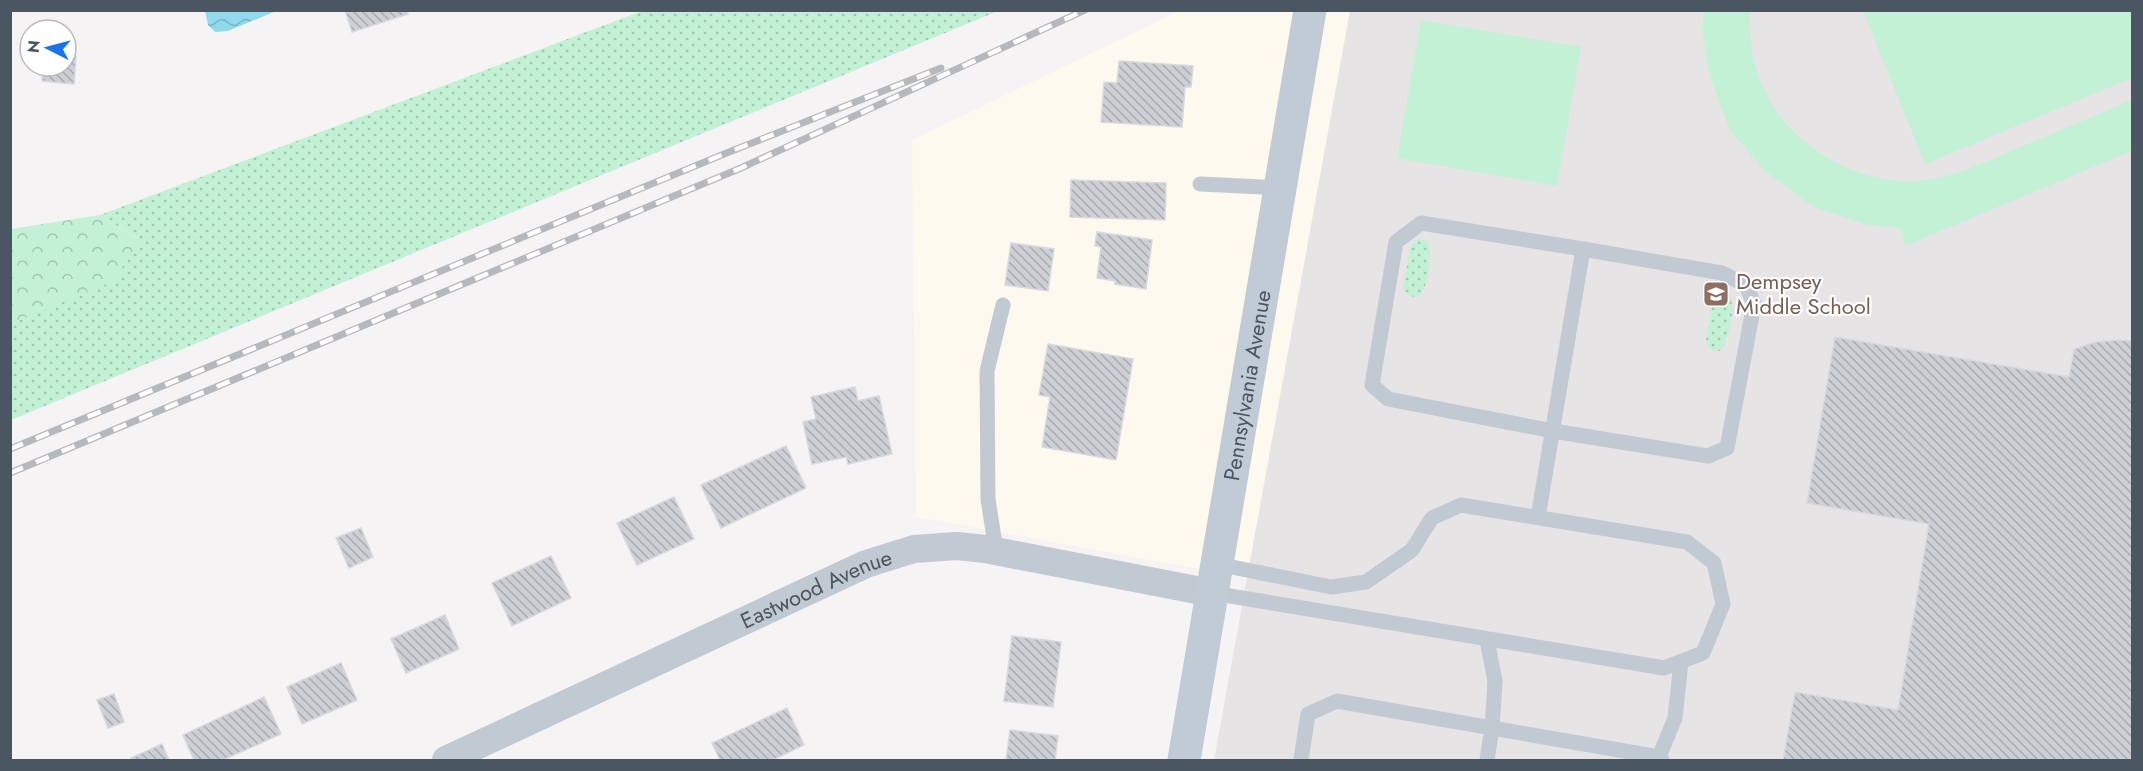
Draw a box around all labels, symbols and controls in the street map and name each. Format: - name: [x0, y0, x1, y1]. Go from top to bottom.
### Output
- north arrow: [18, 18, 78, 78]
- text: N: [21, 39, 46, 54]
- place label: Dempsey Middle School: [1736, 265, 1871, 322]
- school or university icon: Dempsey Middle School: [1701, 279, 1731, 309]
- street label: Pennsylvania Avenue: [1215, 288, 1279, 483]
- street label: Eastwood Avenue: [735, 541, 896, 636]

